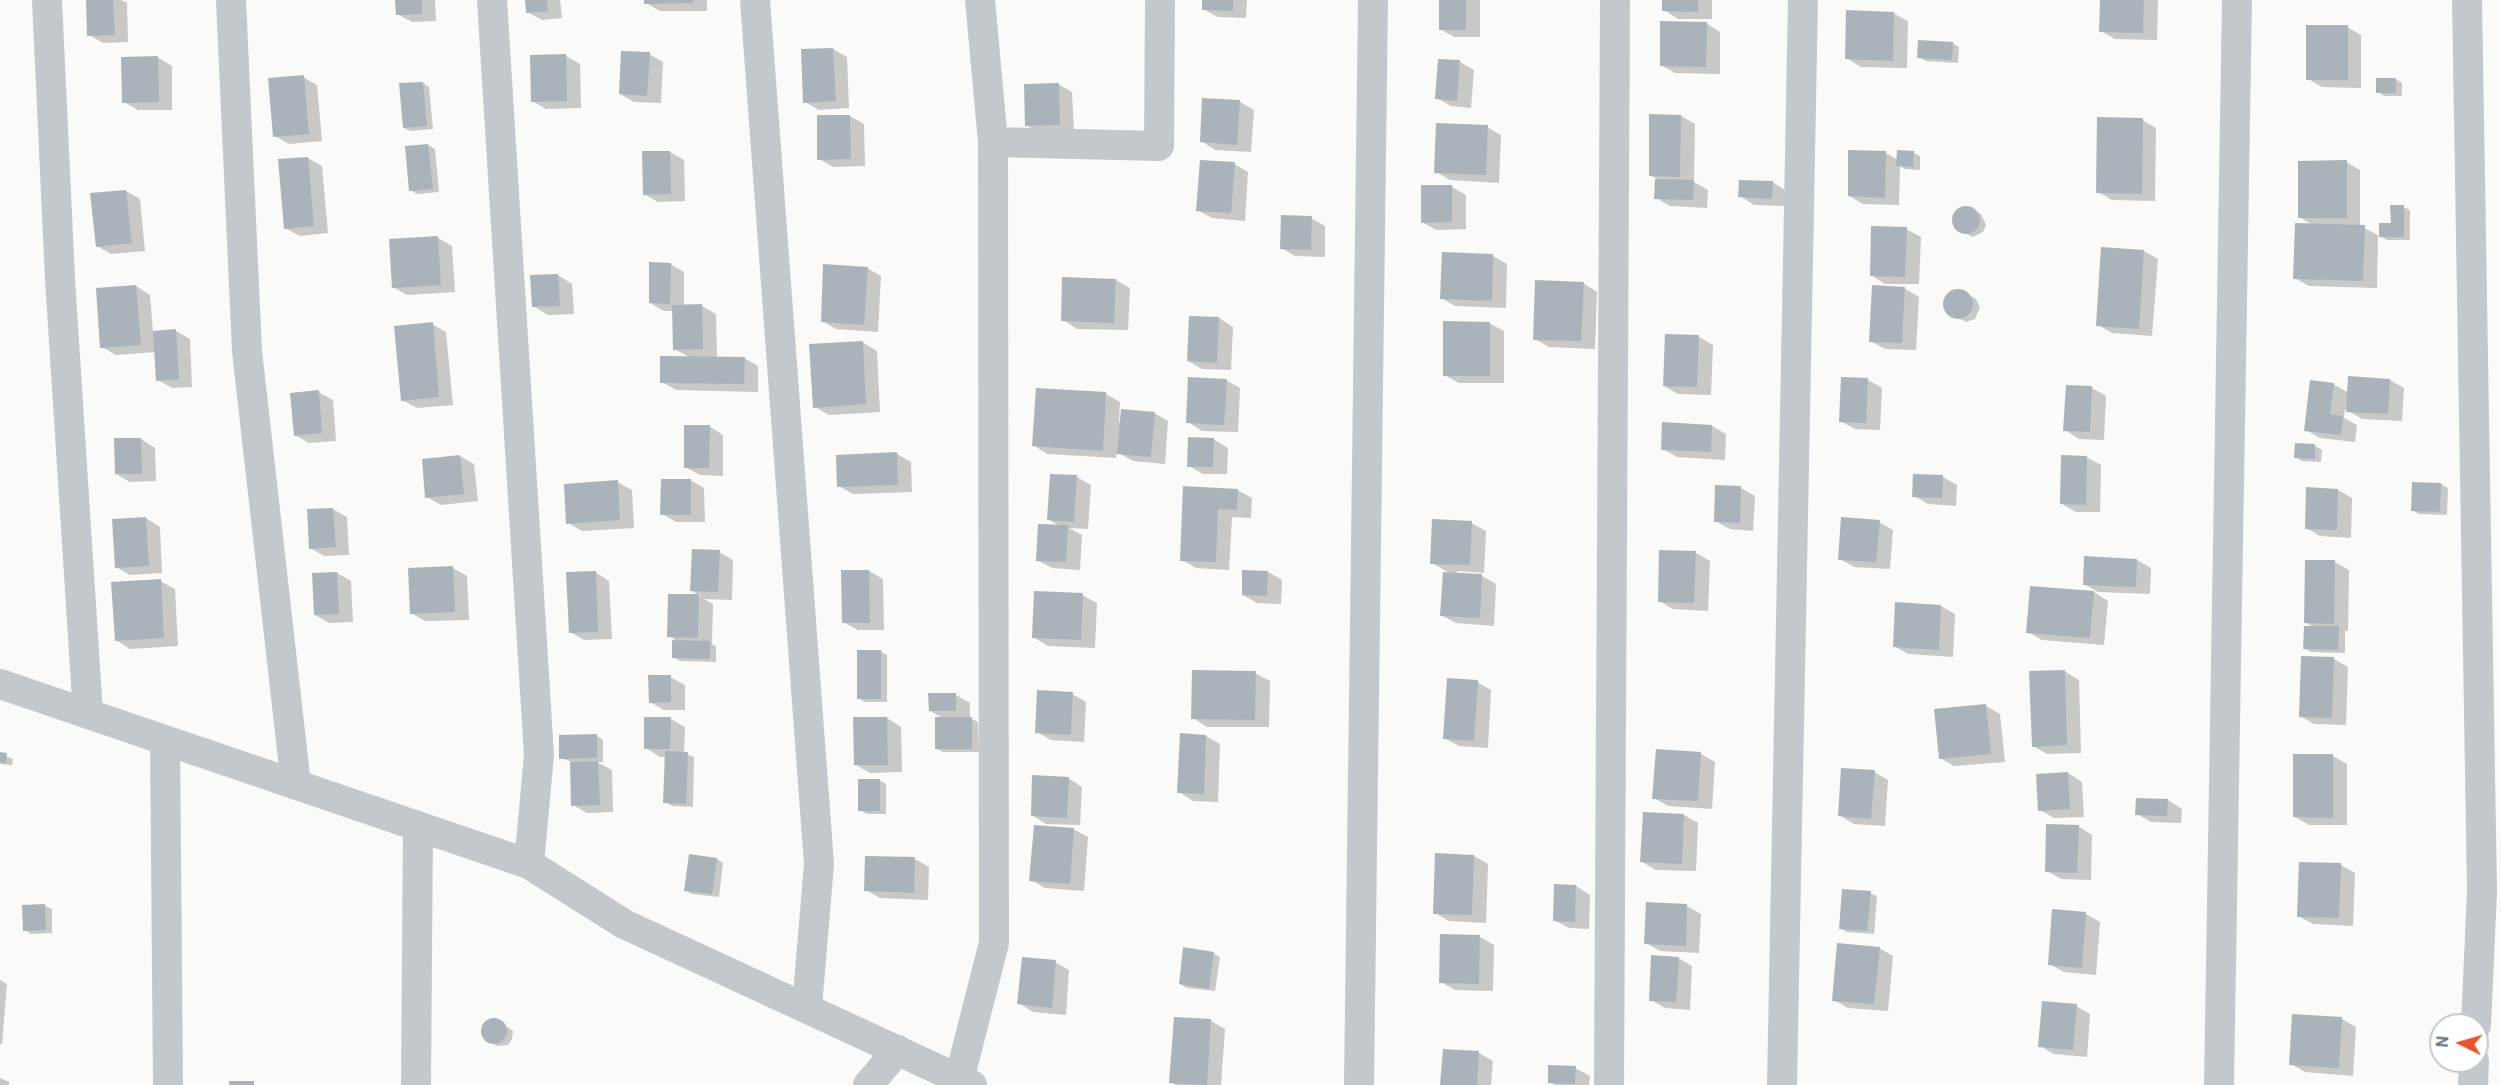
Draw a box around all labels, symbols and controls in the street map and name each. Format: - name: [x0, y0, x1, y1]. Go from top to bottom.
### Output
- north arrow: [2429, 1013, 2489, 1073]
- text: N: [2433, 1035, 2453, 1048]

